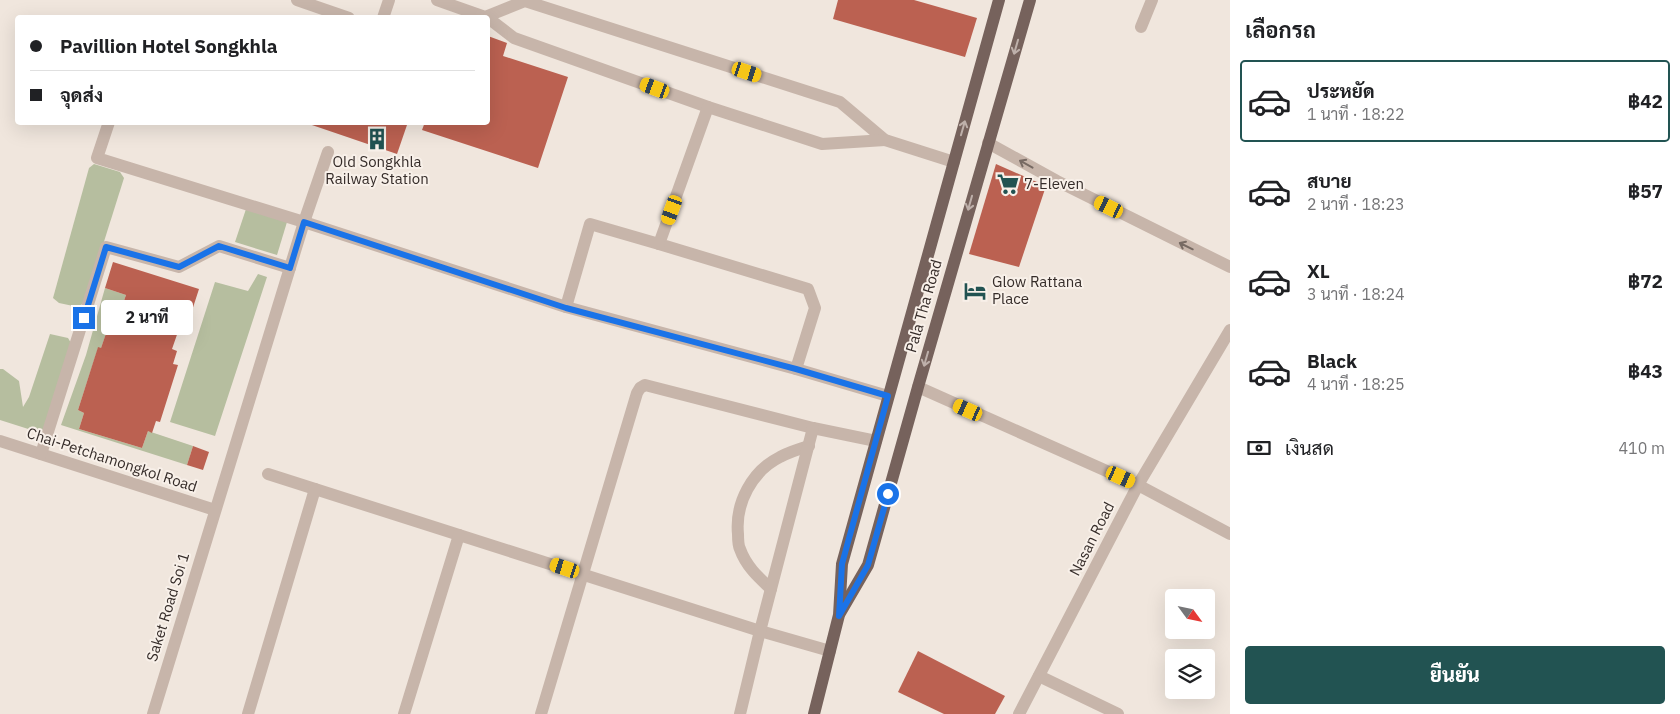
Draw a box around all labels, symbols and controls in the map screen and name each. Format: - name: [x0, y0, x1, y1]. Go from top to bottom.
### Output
- text: เลือกรถ: [1245, 15, 1316, 44]
- text: Pavillion Hotel Songkhla: [60, 34, 278, 58]
- one-way arrow: [1010, 38, 1020, 54]
- car: [730, 60, 763, 84]
- car: [638, 76, 671, 100]
- icon: car: [1247, 79, 1292, 124]
- text: ประหยัด: [1307, 79, 1375, 103]
- text: จุดส่ง: [60, 83, 103, 107]
- text: ฿42: [1628, 89, 1663, 113]
- text: 1 นาที · 18:22: [1307, 104, 1405, 124]
- one-way arrow: [959, 121, 968, 137]
- building icon: Old Songkhla Railway Station: [364, 126, 390, 152]
- place label: Old Songkhla Railway Station: [325, 152, 429, 188]
- one-way arrow: [1019, 159, 1033, 169]
- icon: car: [1247, 169, 1292, 214]
- text: สบาย: [1307, 169, 1352, 193]
- supermarket icon: 7-Eleven: [995, 171, 1021, 197]
- place label: 7-Eleven: [1024, 174, 1084, 193]
- text: ฿57: [1628, 179, 1663, 203]
- car: [659, 193, 684, 227]
- one-way arrow: [965, 194, 975, 210]
- car: [1092, 194, 1125, 220]
- text: 2 นาที · 18:23: [1307, 194, 1405, 214]
- one-way arrow: [1179, 241, 1194, 250]
- street label: Pala Tha Road: [901, 257, 946, 354]
- icon: car: [1247, 259, 1292, 304]
- text: XL: [1307, 259, 1330, 283]
- text: ฿72: [1628, 269, 1663, 293]
- place label: Glow Rattana Place: [992, 272, 1082, 308]
- hotel icon: Glow Rattana Place: [962, 278, 988, 304]
- text: 3 นาที · 18:24: [1307, 284, 1405, 304]
- callout: 2 นาที: [102, 300, 194, 336]
- route end: [73, 307, 95, 329]
- text: 2 นาที: [125, 307, 169, 327]
- icon: car: [1247, 349, 1292, 394]
- text: Black: [1307, 349, 1357, 373]
- one-way arrow: [920, 351, 930, 367]
- text: ฿43: [1628, 359, 1663, 383]
- text: 4 นาที · 18:25: [1307, 374, 1405, 394]
- car: [951, 397, 984, 423]
- street label: Chai-Petchamongkol Road: [25, 423, 200, 496]
- icon: cash: [1245, 434, 1273, 462]
- text: เงินสด: [1285, 436, 1334, 460]
- text: 410 m: [1618, 438, 1665, 458]
- car: [1104, 464, 1137, 490]
- route start: [877, 483, 899, 505]
- street label: Nasan Road: [1065, 499, 1118, 579]
- street label: Saket Road Soi 1: [142, 550, 193, 664]
- car: [548, 556, 581, 580]
- north arrow: [1165, 589, 1215, 639]
- map controls: [1165, 589, 1215, 699]
- button: ยืนยัน: [1245, 646, 1665, 704]
- button: layers: [1165, 649, 1215, 699]

